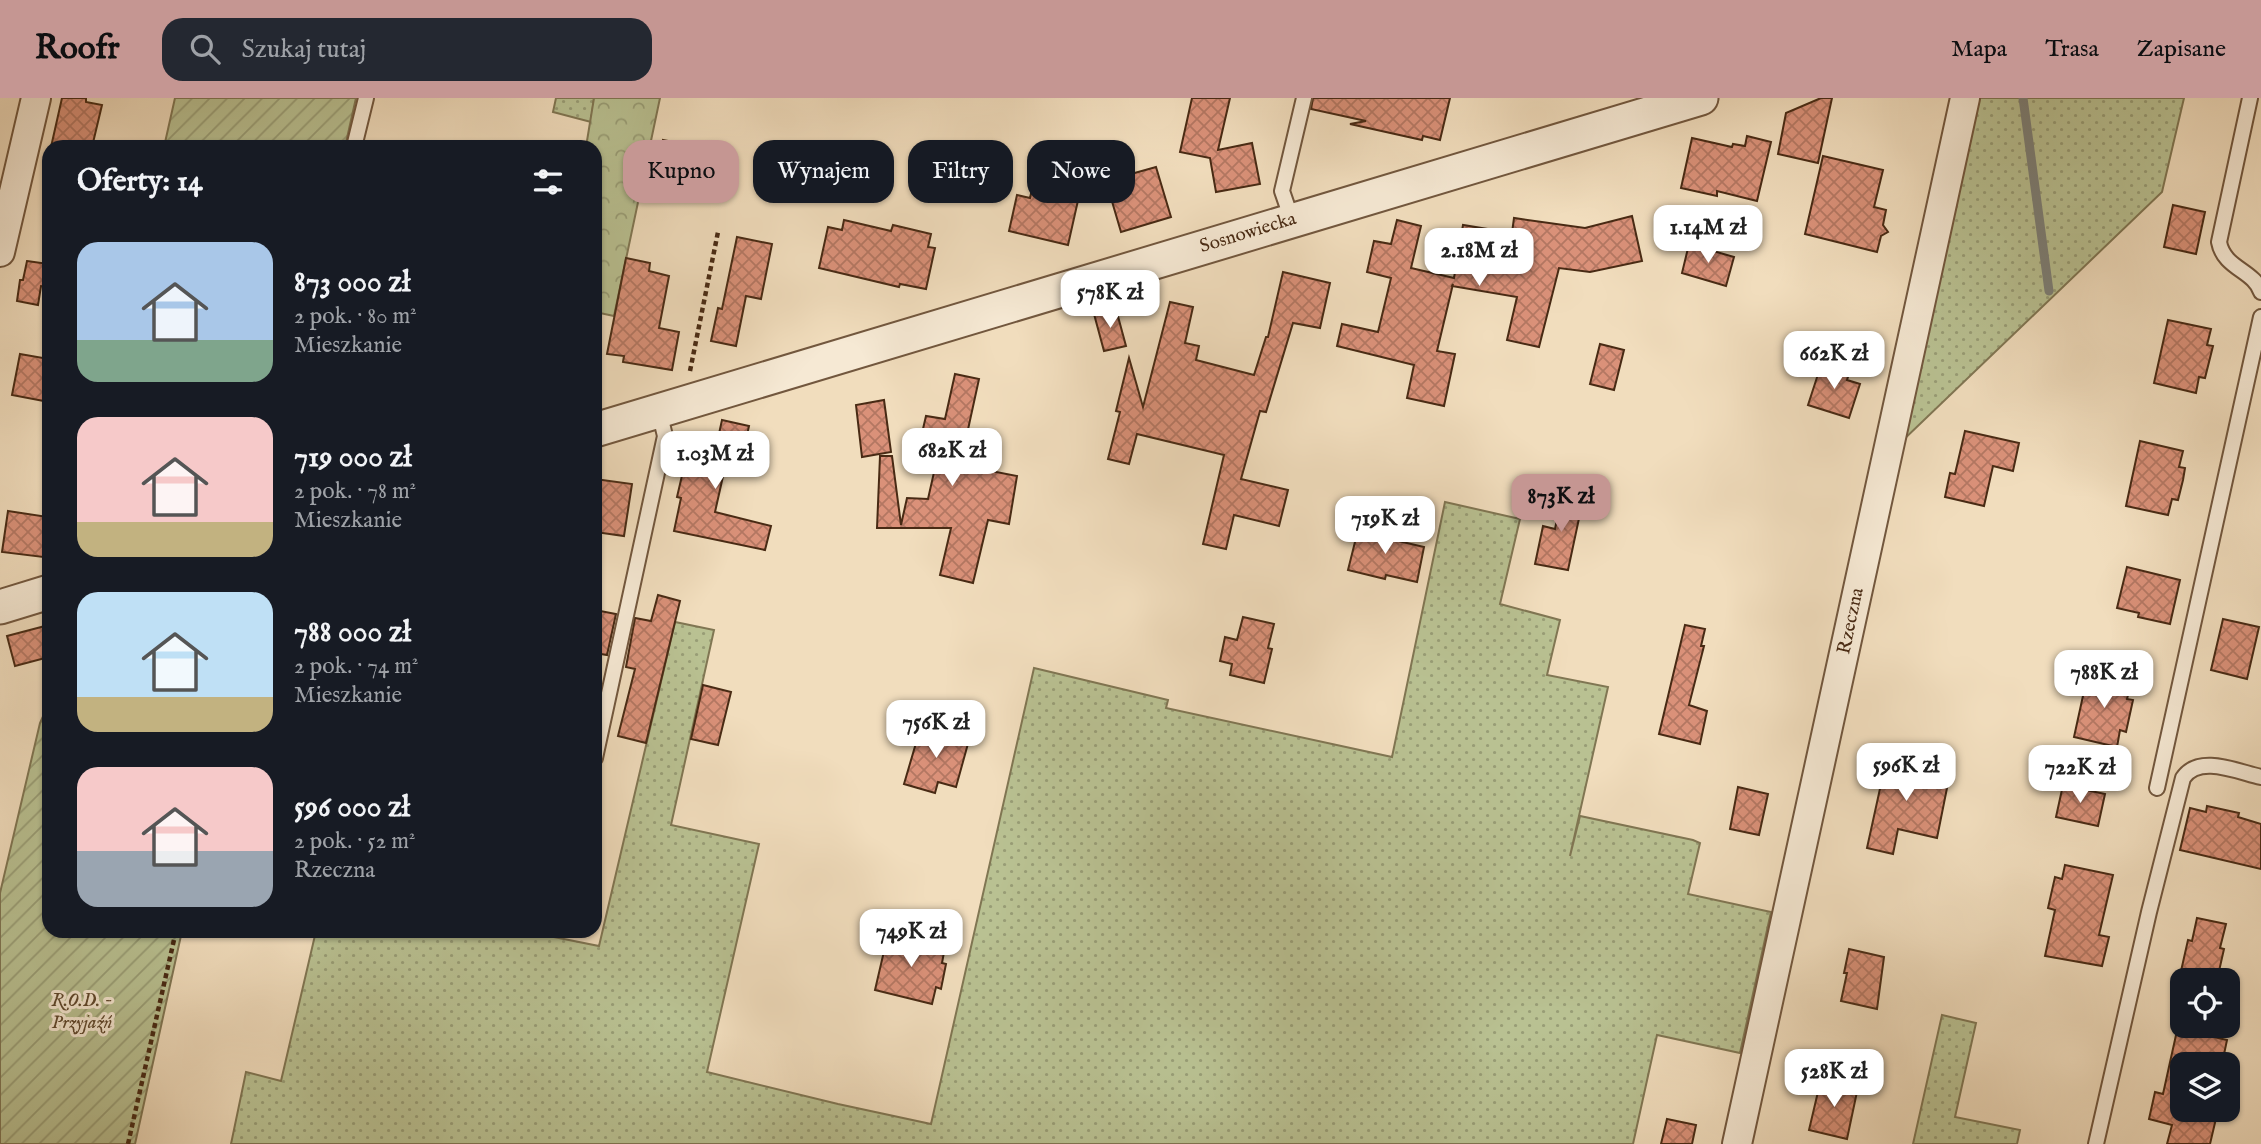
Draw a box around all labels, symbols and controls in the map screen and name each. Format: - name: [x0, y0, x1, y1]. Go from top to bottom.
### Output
- search box: [162, 18, 652, 81]
- text: Roofr: [35, 28, 120, 70]
- icon: search: [186, 30, 224, 68]
- text: Szukaj tutaj: [242, 33, 366, 66]
- text: Mapa: [1951, 34, 2007, 65]
- text: Trasa: [2045, 34, 2099, 65]
- text: Zapisane: [2137, 34, 2226, 65]
- chip: Kupno: [623, 140, 739, 203]
- chip: Wynajem: [753, 140, 894, 203]
- chip: Filtry: [908, 140, 1013, 203]
- chip: Nowe: [1027, 140, 1135, 203]
- text: Oferty: 14: [77, 163, 203, 201]
- icon: filters: [529, 163, 567, 201]
- pin: 1.14M zł: [1636, 206, 1780, 265]
- street label: Sosnowiecka: [1197, 207, 1300, 259]
- text: 1.14M zł: [1670, 213, 1746, 242]
- pin: 2.18M zł: [1407, 228, 1551, 288]
- text: 2.18M zł: [1441, 236, 1517, 265]
- text: 873 000 zł: [294, 264, 410, 302]
- icon: home: [133, 270, 217, 354]
- pin: 578K zł: [1045, 271, 1175, 330]
- text: 578K zł: [1077, 278, 1143, 307]
- text: 2 pok. · 80 m²: [294, 302, 417, 331]
- text: Mieszkanie: [294, 331, 402, 360]
- pin: 662K zł: [1769, 331, 1899, 391]
- text: 662K zł: [1800, 339, 1868, 368]
- pin: 682K zł: [887, 428, 1017, 488]
- pin: 1.03M zł: [643, 432, 787, 491]
- text: 682K zł: [918, 436, 986, 465]
- text: 719 000 zł: [294, 439, 412, 477]
- text: 1.03M zł: [677, 439, 754, 468]
- icon: home: [133, 445, 217, 529]
- pin: 873K zł: [1496, 474, 1626, 534]
- text: 2 pok. · 78 m²: [294, 477, 416, 506]
- text: 873K zł: [1528, 482, 1594, 511]
- pin: 719K zł: [1320, 496, 1450, 556]
- text: 719K zł: [1351, 504, 1419, 533]
- text: Mieszkanie: [294, 506, 402, 535]
- street label: Rzeczna: [1832, 585, 1870, 656]
- text: 788 000 zł: [294, 614, 411, 652]
- icon: home: [133, 620, 217, 704]
- pin: 788K zł: [2039, 650, 2169, 710]
- text: 2 pok. · 74 m²: [294, 652, 418, 681]
- text: 788K zł: [2070, 658, 2138, 687]
- text: Mieszkanie: [294, 681, 402, 710]
- pin: 756K zł: [871, 700, 1001, 760]
- text: 756K zł: [902, 708, 970, 737]
- pin: 596K zł: [1841, 744, 1971, 803]
- pin: 722K zł: [2015, 746, 2145, 805]
- text: 596K zł: [1873, 751, 1939, 780]
- text: 722K zł: [2045, 753, 2115, 782]
- text: 596 000 zł: [294, 789, 410, 827]
- icon: home: [133, 795, 217, 879]
- text: 2 pok. · 52 m²: [294, 827, 416, 856]
- text: Rzeczna: [294, 856, 375, 885]
- pin: 749K zł: [846, 910, 976, 969]
- text: 749K zł: [876, 917, 946, 946]
- map controls: [2170, 968, 2240, 1122]
- button: locate: [2170, 968, 2240, 1038]
- park label: R.O.D. - Przyjaźń: [51, 989, 113, 1035]
- pin: 528K zł: [1769, 1049, 1899, 1109]
- button: layers: [2170, 1052, 2240, 1122]
- text: 528K zł: [1801, 1057, 1867, 1086]

